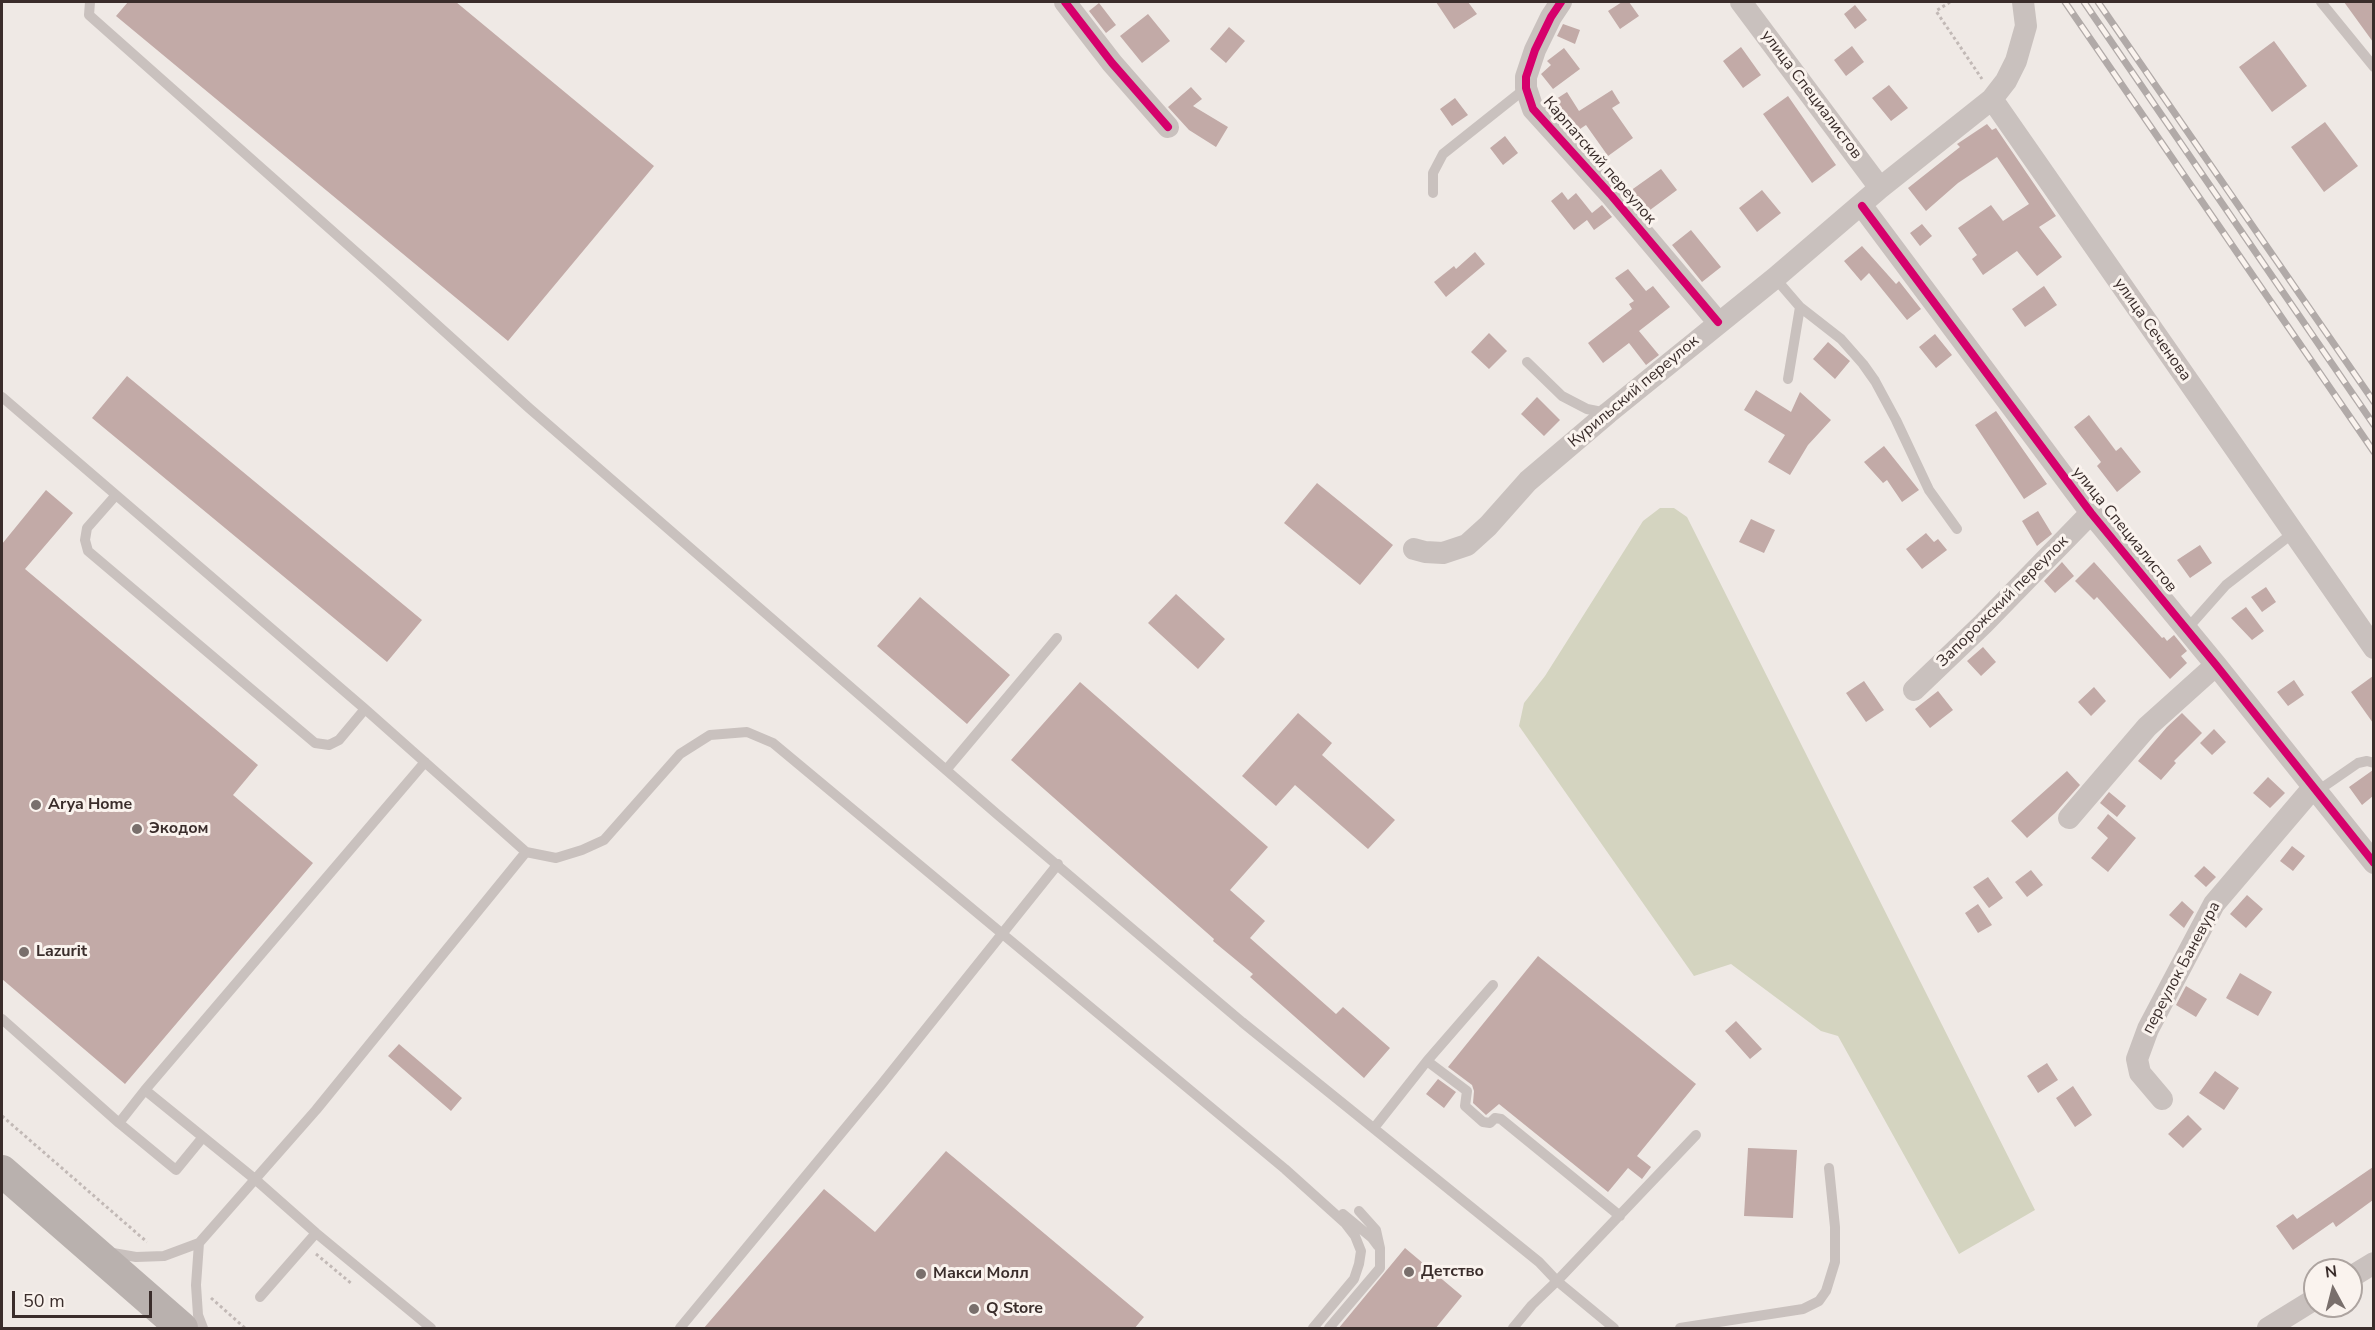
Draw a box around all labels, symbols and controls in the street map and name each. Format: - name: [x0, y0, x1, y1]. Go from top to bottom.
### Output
- street label: улица Специалистов: [1756, 27, 1866, 163]
- street label: Карпатский переулок: [1538, 93, 1660, 229]
- street label: улица Сеченова: [2109, 275, 2195, 385]
- street label: Курильский переулок: [1565, 332, 1703, 452]
- street label: улица Специалистов: [2067, 463, 2181, 597]
- street label: Запорожский переулок: [1933, 532, 2073, 672]
- place label: Arya Home: [48, 795, 132, 815]
- marker: Arya Home: [29, 798, 43, 812]
- place label: Экодом: [149, 819, 209, 839]
- marker: Экодом: [130, 822, 144, 836]
- street label: переулок Баневура: [2139, 898, 2225, 1038]
- place label: Lazurit: [36, 942, 87, 962]
- marker: Lazurit: [17, 945, 31, 959]
- north arrow: [2303, 1258, 2363, 1318]
- text: N: [2324, 1260, 2338, 1284]
- place label: Детство: [1421, 1262, 1484, 1282]
- place label: Макси Молл: [933, 1264, 1029, 1284]
- marker: Детство: [1402, 1265, 1416, 1279]
- marker: Макси Молл: [914, 1267, 928, 1281]
- scale bar: [15, 1279, 154, 1317]
- text: 50 m: [23, 1289, 65, 1313]
- place label: Q Store: [986, 1299, 1043, 1319]
- marker: Q Store: [967, 1302, 981, 1316]

